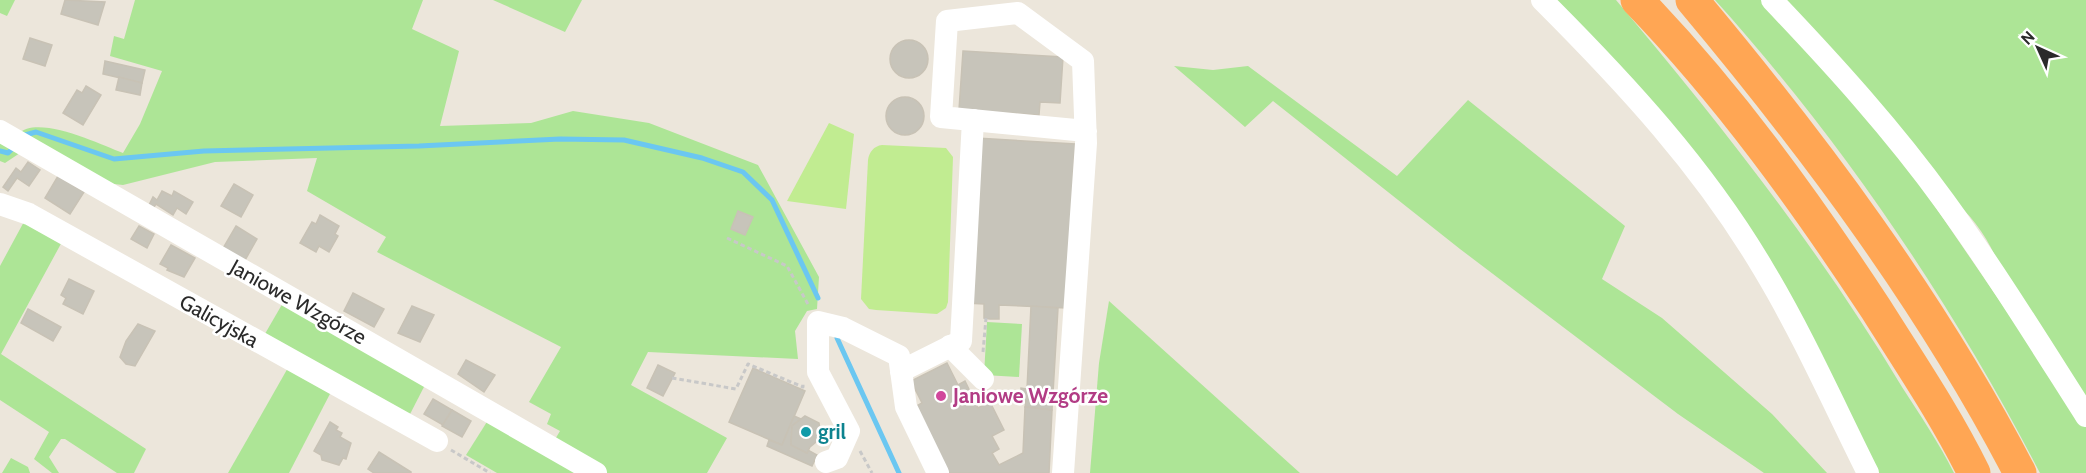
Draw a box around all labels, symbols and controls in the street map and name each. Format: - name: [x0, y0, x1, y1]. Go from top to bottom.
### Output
- north arrow: [2008, 18, 2068, 78]
- text: N: [2017, 27, 2038, 48]
- street label: Janiowe Wzgórze: [225, 253, 371, 349]
- street label: Galicyjska: [175, 289, 263, 353]
- place label: Janiowe Wzgórze: [952, 383, 1108, 408]
- marker: Janiowe Wzgórze: [934, 389, 948, 403]
- place label: gril: [818, 419, 846, 444]
- marker: gril: [799, 425, 813, 439]

